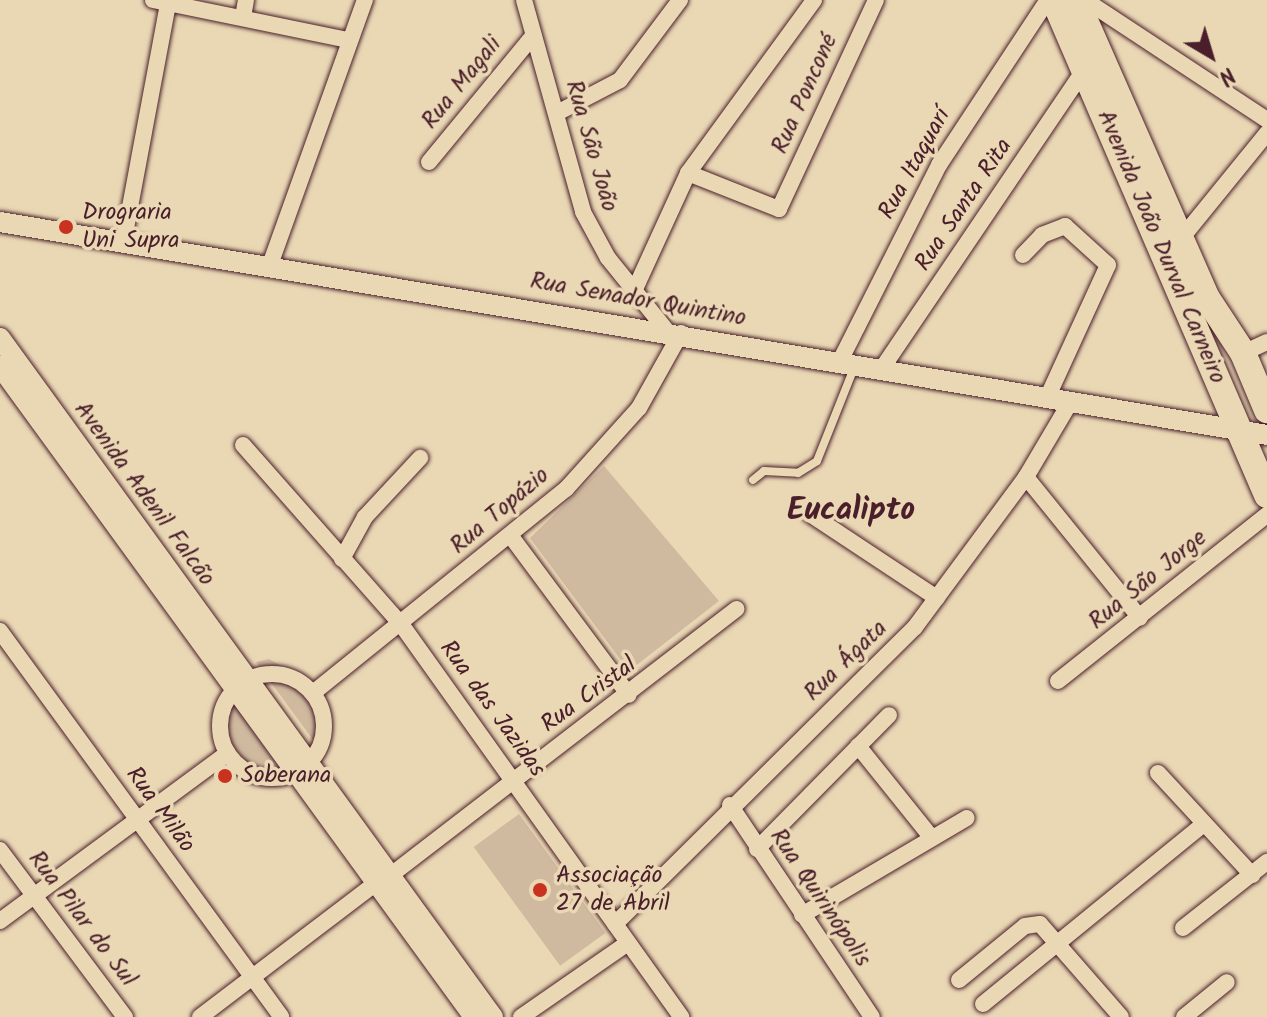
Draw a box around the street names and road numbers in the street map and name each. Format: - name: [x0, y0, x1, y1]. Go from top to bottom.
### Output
- street label: Rua Ponconé: [766, 30, 844, 158]
- street label: Rua Magali: [416, 31, 508, 135]
- street label: Rua São João: [559, 77, 623, 215]
- street label: Rua Itaquarí: [873, 104, 957, 224]
- street label: Avenida João Durval Carneiro: [1090, 106, 1232, 388]
- street label: Rua Santa Rita: [909, 133, 1019, 277]
- street label: Rua Senador Quintino: [528, 267, 748, 333]
- street label: Avenida Adenil Falcão: [67, 396, 221, 592]
- street label: Rua Topázio: [445, 461, 555, 561]
- street label: Rua São Jorge: [1083, 524, 1213, 636]
- street label: Rua Ágata: [799, 614, 893, 708]
- street label: Rua das Jazidas: [433, 635, 551, 783]
- street label: Rua Cristal: [536, 651, 642, 739]
- street label: Rua Milão: [119, 761, 201, 859]
- street label: Rua Quirinópolis: [763, 823, 877, 973]
- street label: Rua Pilar do Sul: [22, 845, 142, 993]

